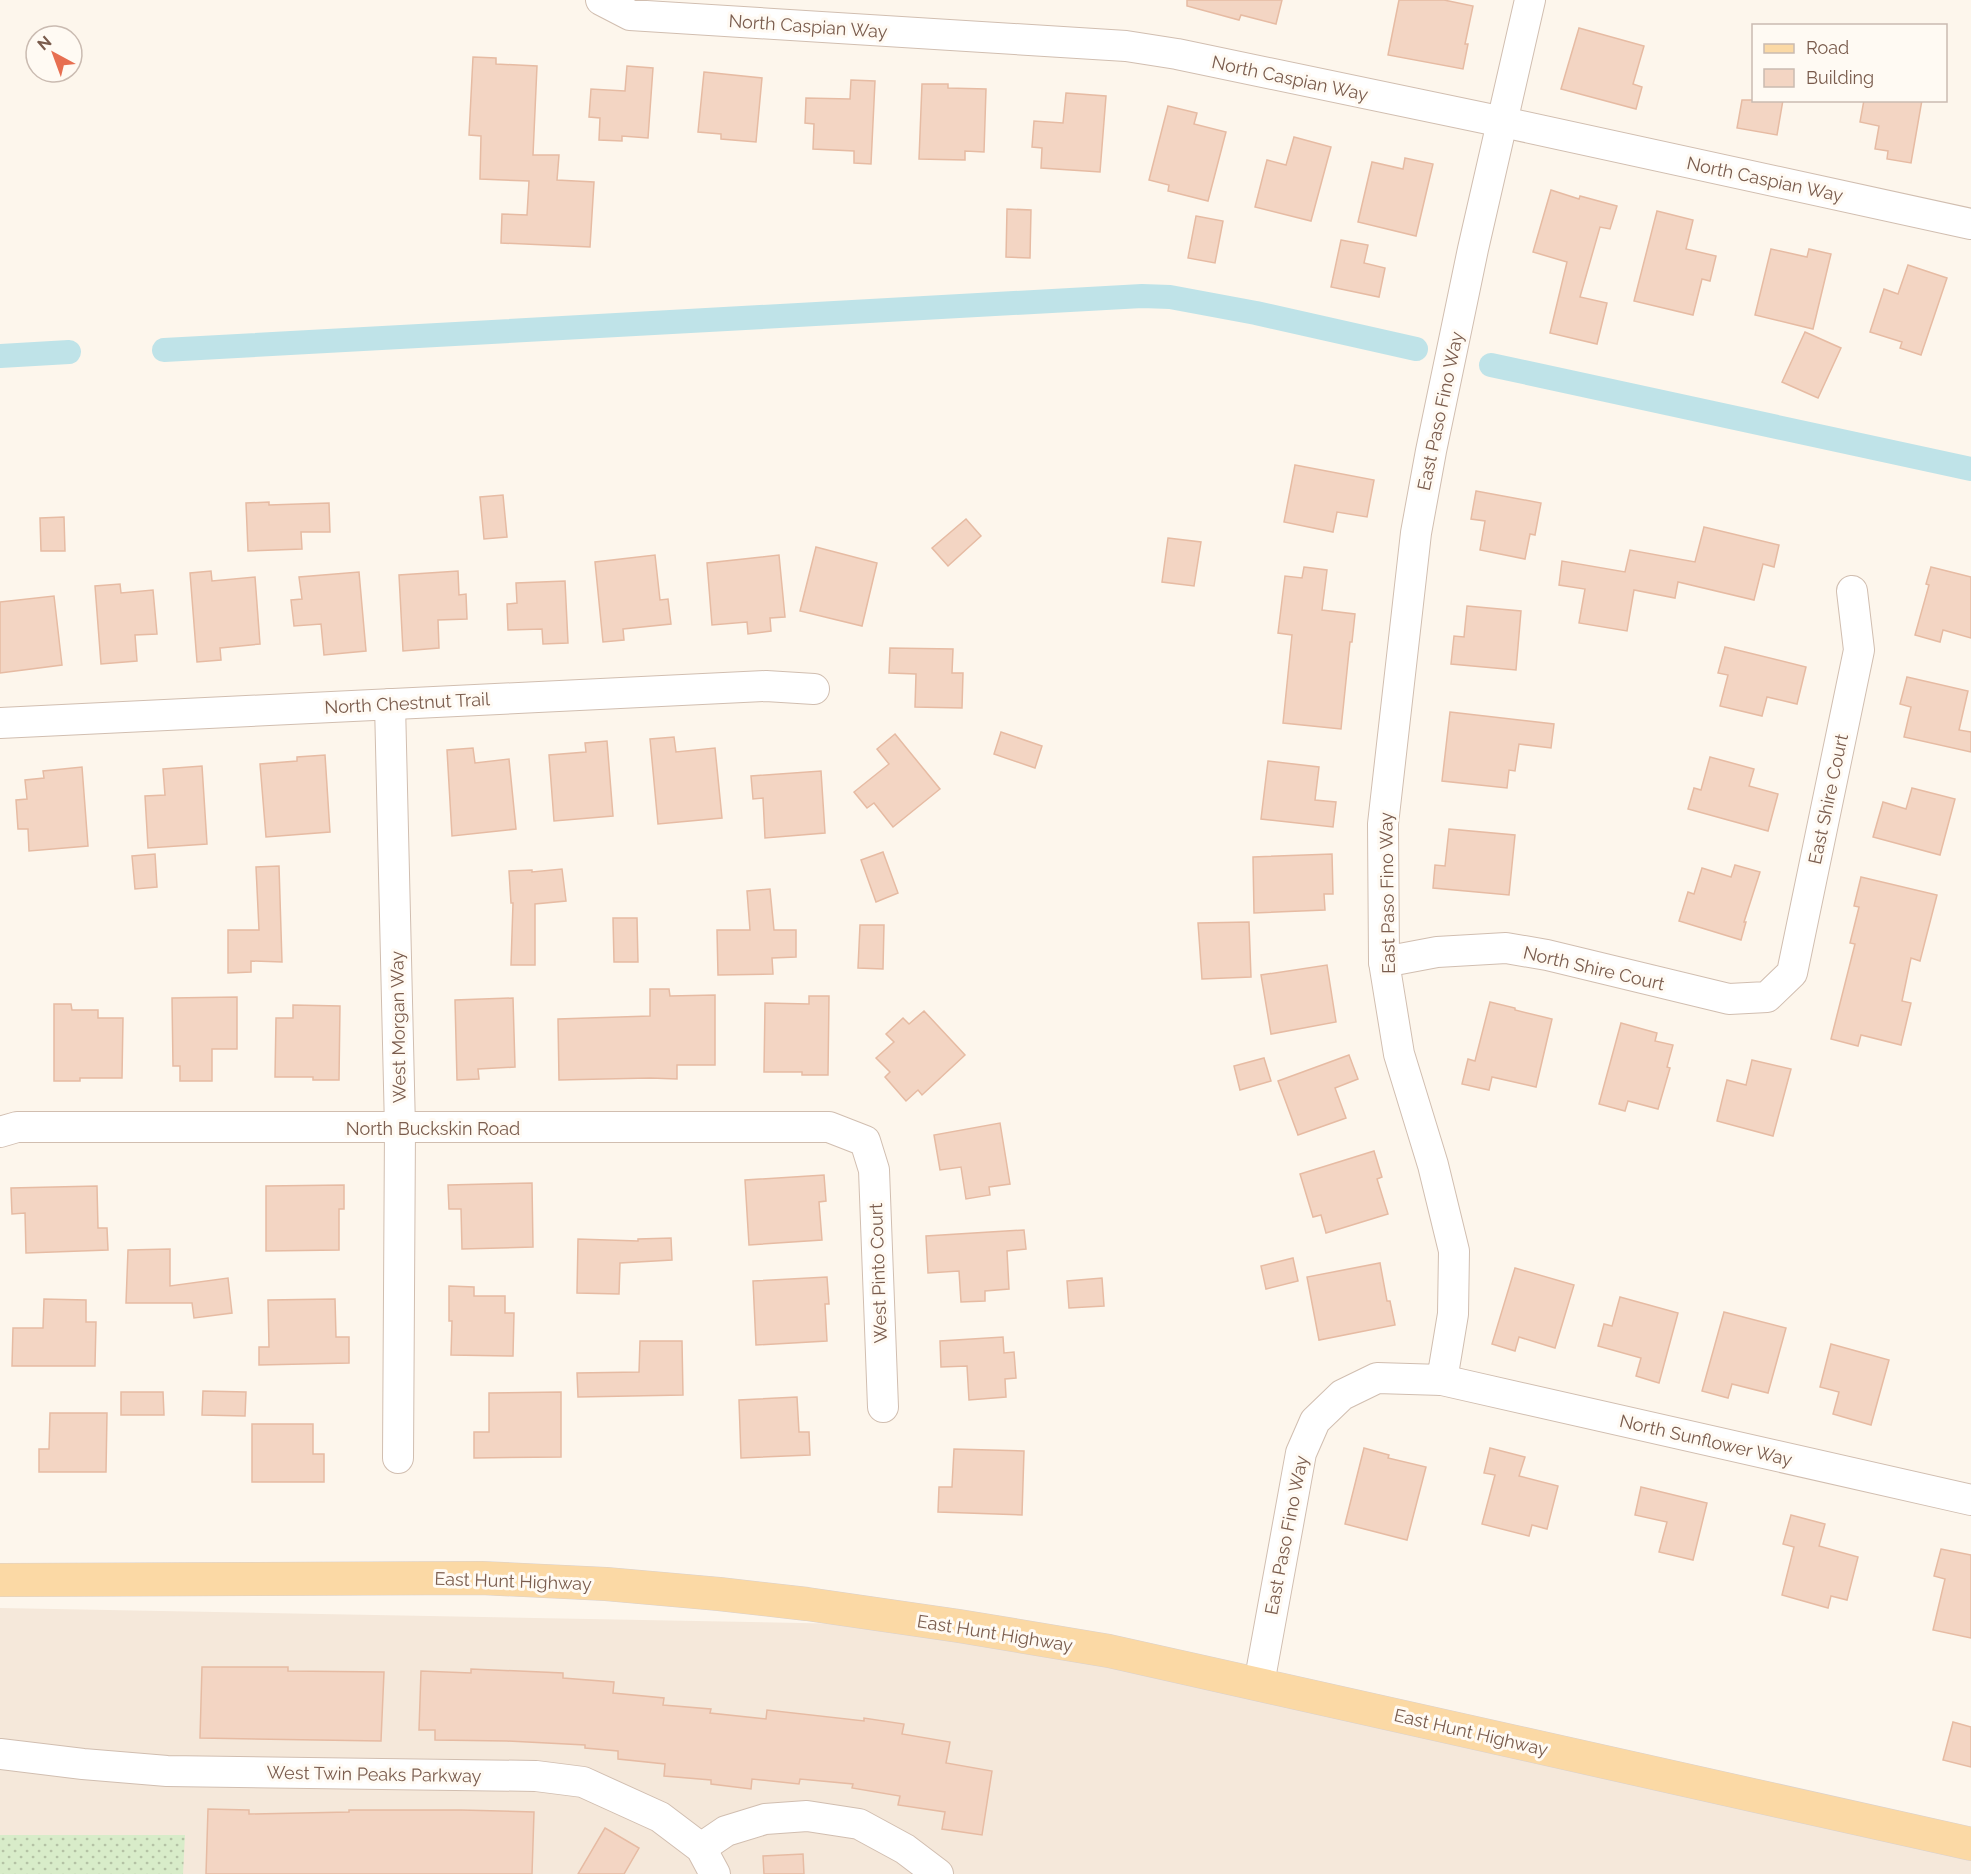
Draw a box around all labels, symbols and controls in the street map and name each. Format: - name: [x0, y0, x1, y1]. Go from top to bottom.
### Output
- street label: North Caspian Way: [728, 10, 888, 42]
- north arrow: [24, 24, 84, 84]
- legend: [1752, 24, 1947, 102]
- text: N: [34, 32, 55, 54]
- text: Road: [1806, 37, 1849, 58]
- street label: North Caspian Way: [1210, 51, 1370, 105]
- text: Building: [1806, 67, 1874, 88]
- street label: North Caspian Way: [1685, 152, 1845, 206]
- street label: East Paso Fino Way: [1413, 329, 1467, 492]
- street label: North Chestnut Trail: [324, 688, 490, 718]
- street label: East Shire Court: [1804, 732, 1852, 866]
- street label: East Paso Fino Way: [1375, 812, 1399, 974]
- street label: North Shire Court: [1521, 942, 1667, 994]
- street label: West Morgan Way: [386, 950, 410, 1103]
- street label: North Buckskin Road: [346, 1118, 520, 1139]
- street label: West Pinto Court: [865, 1203, 891, 1343]
- street label: North Sunflower Way: [1618, 1410, 1795, 1470]
- street label: East Paso Fino Way: [1260, 1453, 1312, 1616]
- street label: East Hunt Highway: [434, 1568, 592, 1594]
- street label: East Hunt Highway: [916, 1610, 1075, 1656]
- street label: East Hunt Highway: [1392, 1704, 1550, 1760]
- street label: West Twin Peaks Parkway: [266, 1762, 482, 1786]

